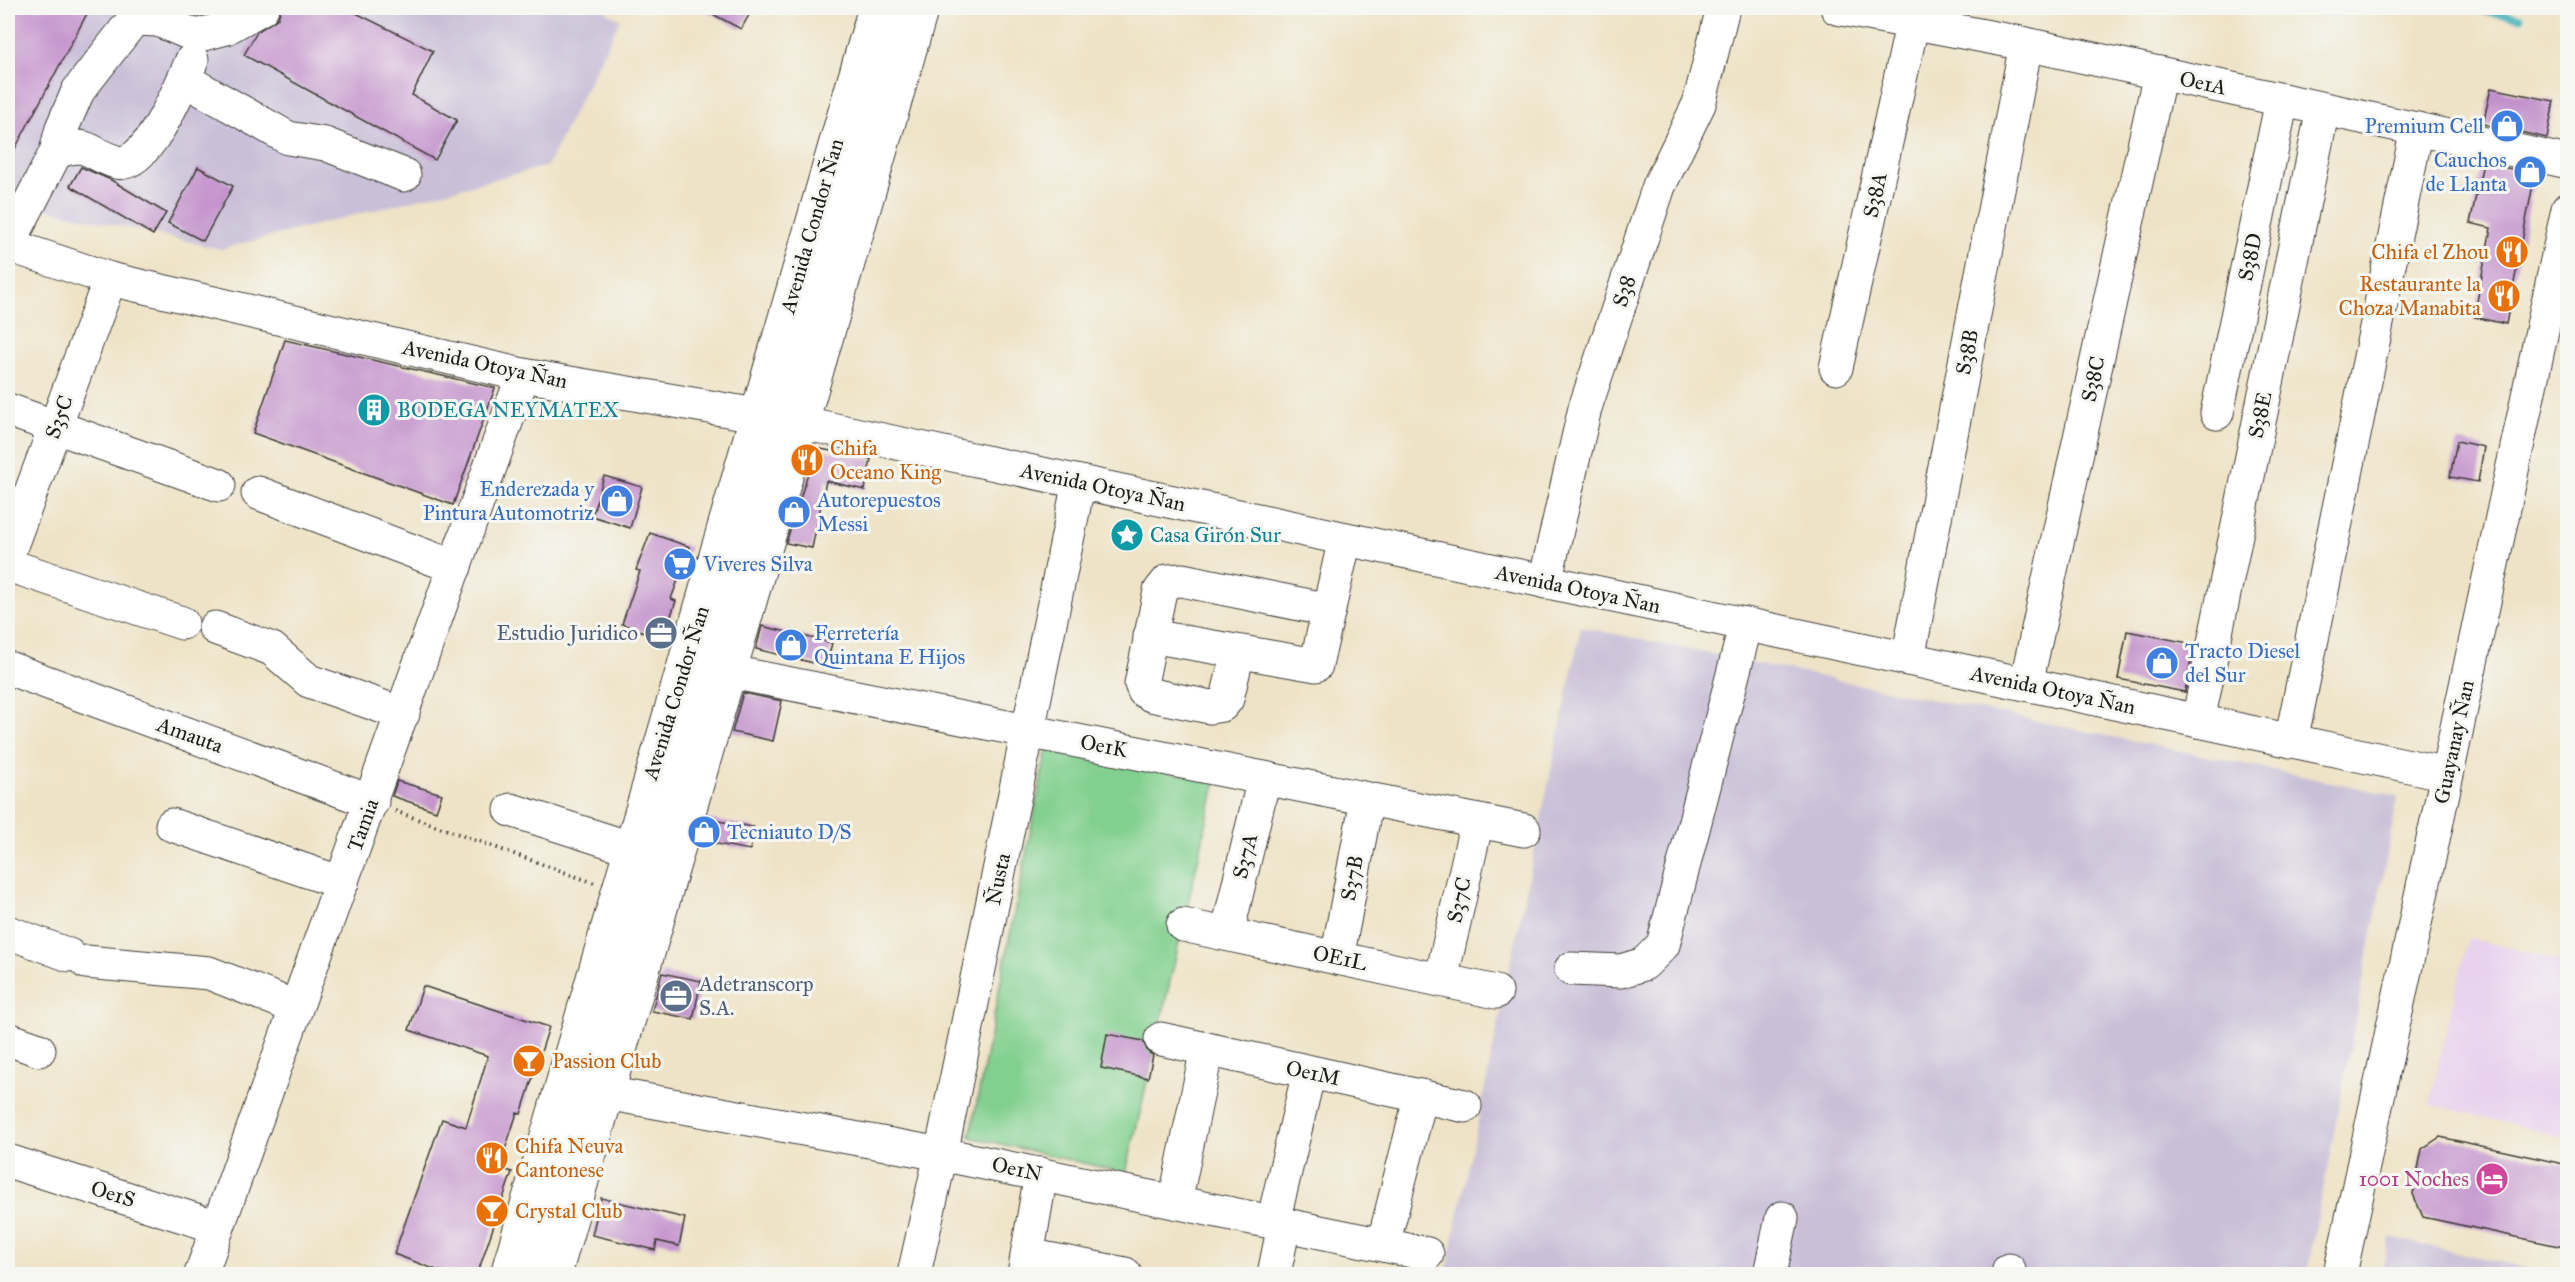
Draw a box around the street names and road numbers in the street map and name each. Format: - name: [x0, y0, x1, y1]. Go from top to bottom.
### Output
- street label: Oe1A: [2177, 65, 2229, 101]
- street label: Avenida Condor Ñan: [774, 136, 849, 317]
- street label: S38A: [1858, 170, 1892, 220]
- street label: S38D: [2232, 231, 2268, 283]
- street label: S38: [1607, 272, 1641, 310]
- street label: S38B: [1950, 327, 1984, 377]
- street label: Avenida Otoya Ñan: [399, 334, 570, 394]
- street label: S38C: [2076, 354, 2110, 404]
- street label: S38E: [2242, 389, 2278, 441]
- street label: S35C: [39, 392, 79, 442]
- street label: Avenida Otoya Ñan: [1017, 457, 1188, 517]
- street label: Avenida Otoya Ñan: [1492, 559, 1663, 619]
- street label: Avenida Condor Ñan: [637, 603, 715, 784]
- street label: Avenida Otoya Ñan: [1967, 660, 2138, 720]
- street label: Guayanay Ñan: [2428, 678, 2480, 806]
- street label: Amauta: [153, 711, 227, 759]
- street label: Oe1K: [1078, 729, 1131, 764]
- street label: Tamia: [341, 795, 385, 855]
- street label: S37A: [1227, 831, 1263, 881]
- street label: Ñusta: [980, 850, 1016, 907]
- street label: S37B: [1335, 853, 1369, 903]
- street label: S37C: [1441, 875, 1477, 925]
- street label: OE1L: [1311, 940, 1370, 976]
- street label: Oe1M: [1284, 1055, 1342, 1091]
- street label: Oe1N: [989, 1151, 1045, 1187]
- street label: Oe1S: [88, 1175, 138, 1213]

